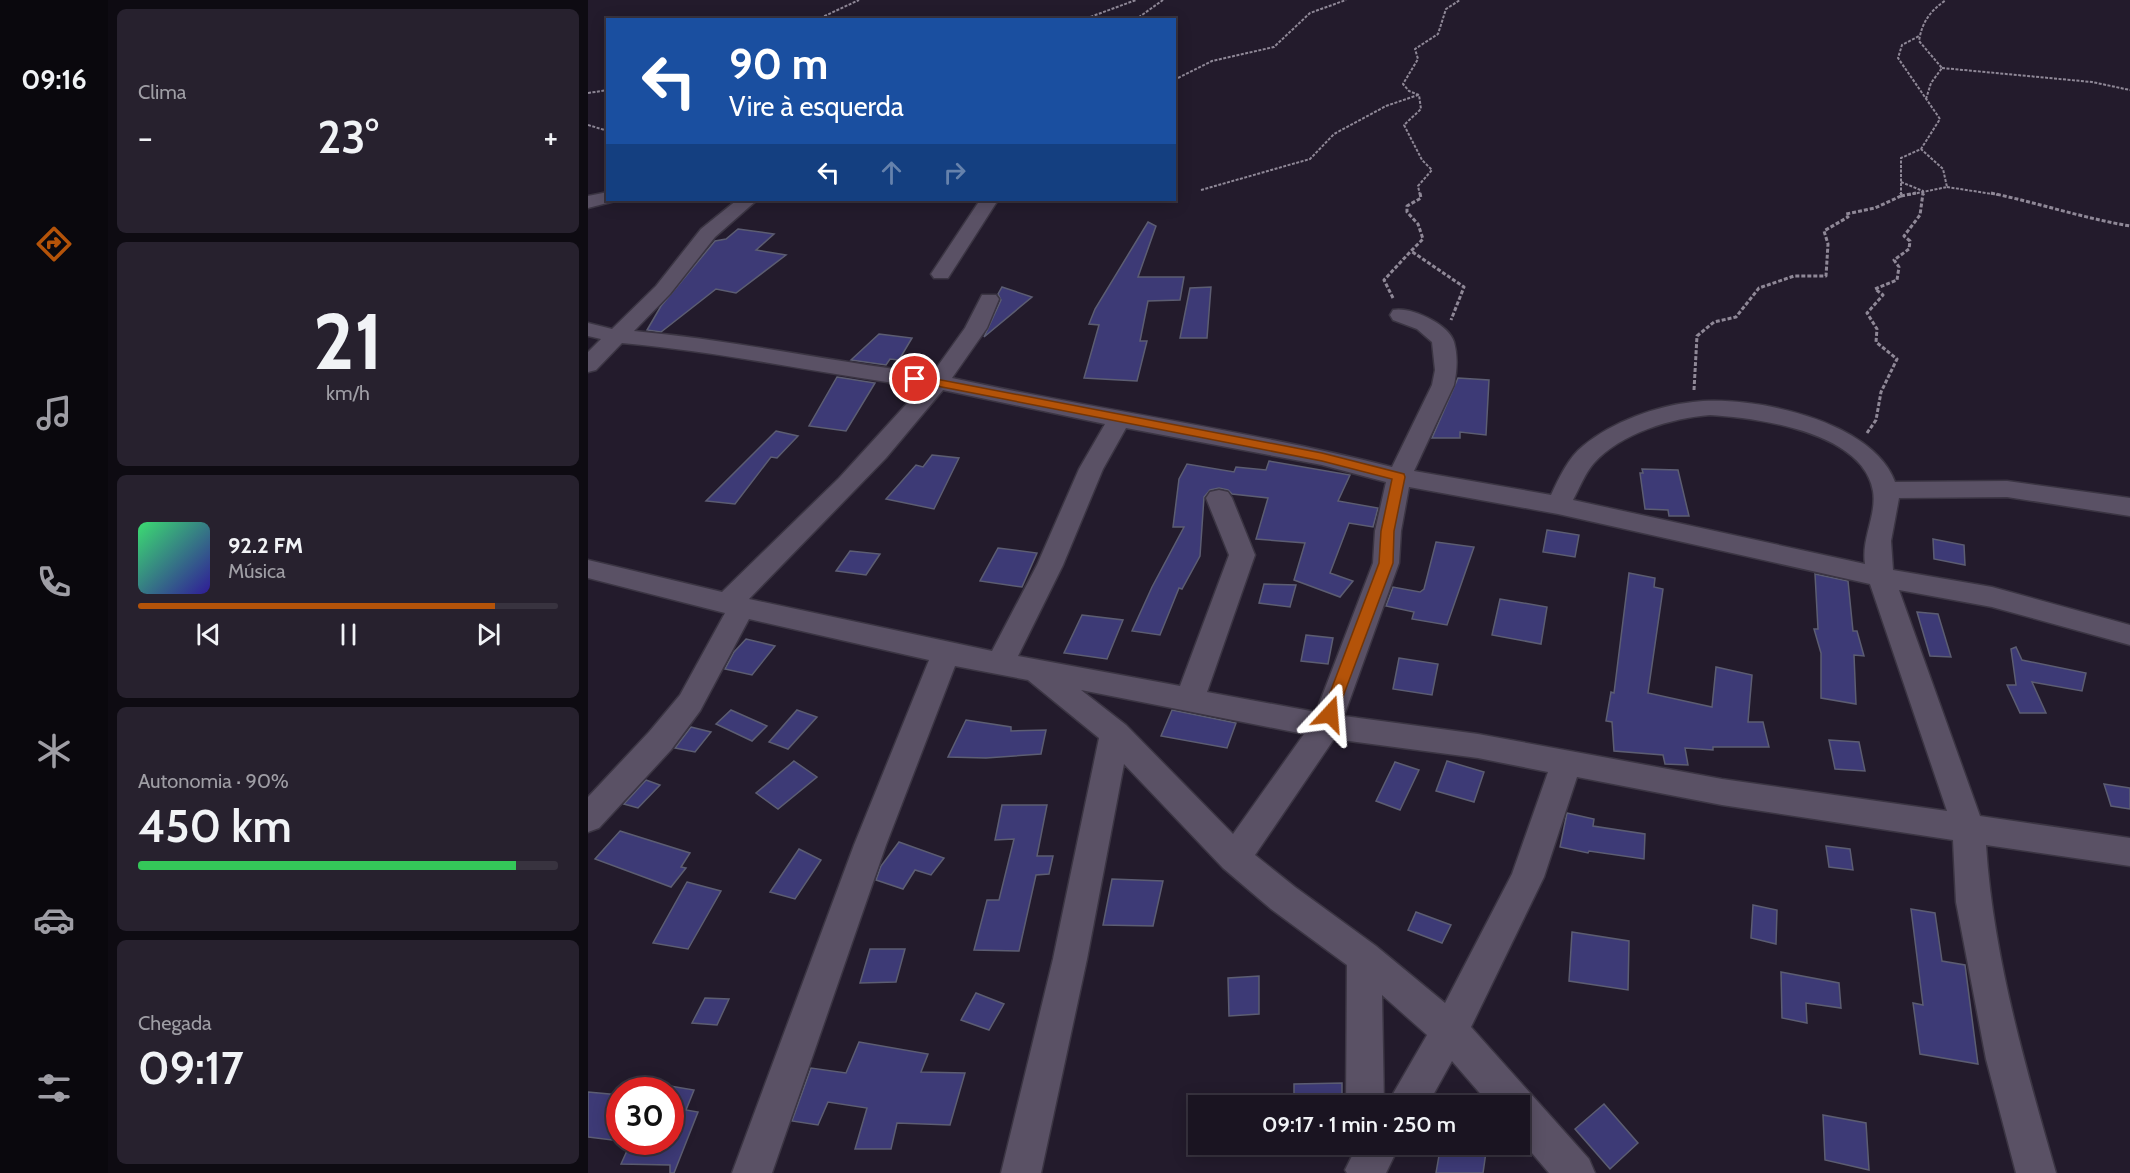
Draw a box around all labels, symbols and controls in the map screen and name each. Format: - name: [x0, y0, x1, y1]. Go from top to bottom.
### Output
- text: 90 m: [729, 38, 828, 90]
- icon: left: [630, 42, 708, 120]
- text: 09:16: [21, 63, 87, 96]
- text: Clima: [138, 80, 186, 104]
- text: Vire à esquerda: [729, 90, 904, 123]
- text: 23°: [317, 110, 379, 164]
- text: −: [138, 117, 153, 157]
- text: +: [543, 117, 558, 157]
- icon: left: [812, 156, 845, 189]
- icon: ahead: [875, 156, 908, 189]
- icon: right: [938, 156, 971, 189]
- icon: directions: [33, 223, 75, 265]
- text: 21: [313, 294, 383, 389]
- pin: [889, 353, 940, 404]
- icon: arrive: [898, 362, 931, 395]
- text: km/h: [326, 381, 370, 405]
- icon: music: [33, 392, 75, 434]
- text: 92.2 FM: [228, 532, 303, 559]
- text: Música: [228, 559, 286, 583]
- icon: phone: [33, 561, 75, 603]
- icon: previous: [192, 618, 225, 651]
- icon: pause: [332, 618, 365, 651]
- icon: next: [472, 618, 505, 651]
- position arrow: [1298, 682, 1362, 746]
- icon: climate: [33, 730, 75, 772]
- text: Autonomia · 90%: [138, 769, 289, 793]
- text: 450 km: [138, 799, 292, 853]
- icon: car: [33, 899, 75, 941]
- text: Chegada: [138, 1011, 212, 1035]
- text: 09:17: [138, 1041, 244, 1095]
- icon: filters: [33, 1067, 75, 1109]
- speed limit sign: 30: [606, 1077, 684, 1155]
- text: 09:17 · 1 min · 250 m: [1262, 1111, 1456, 1138]

